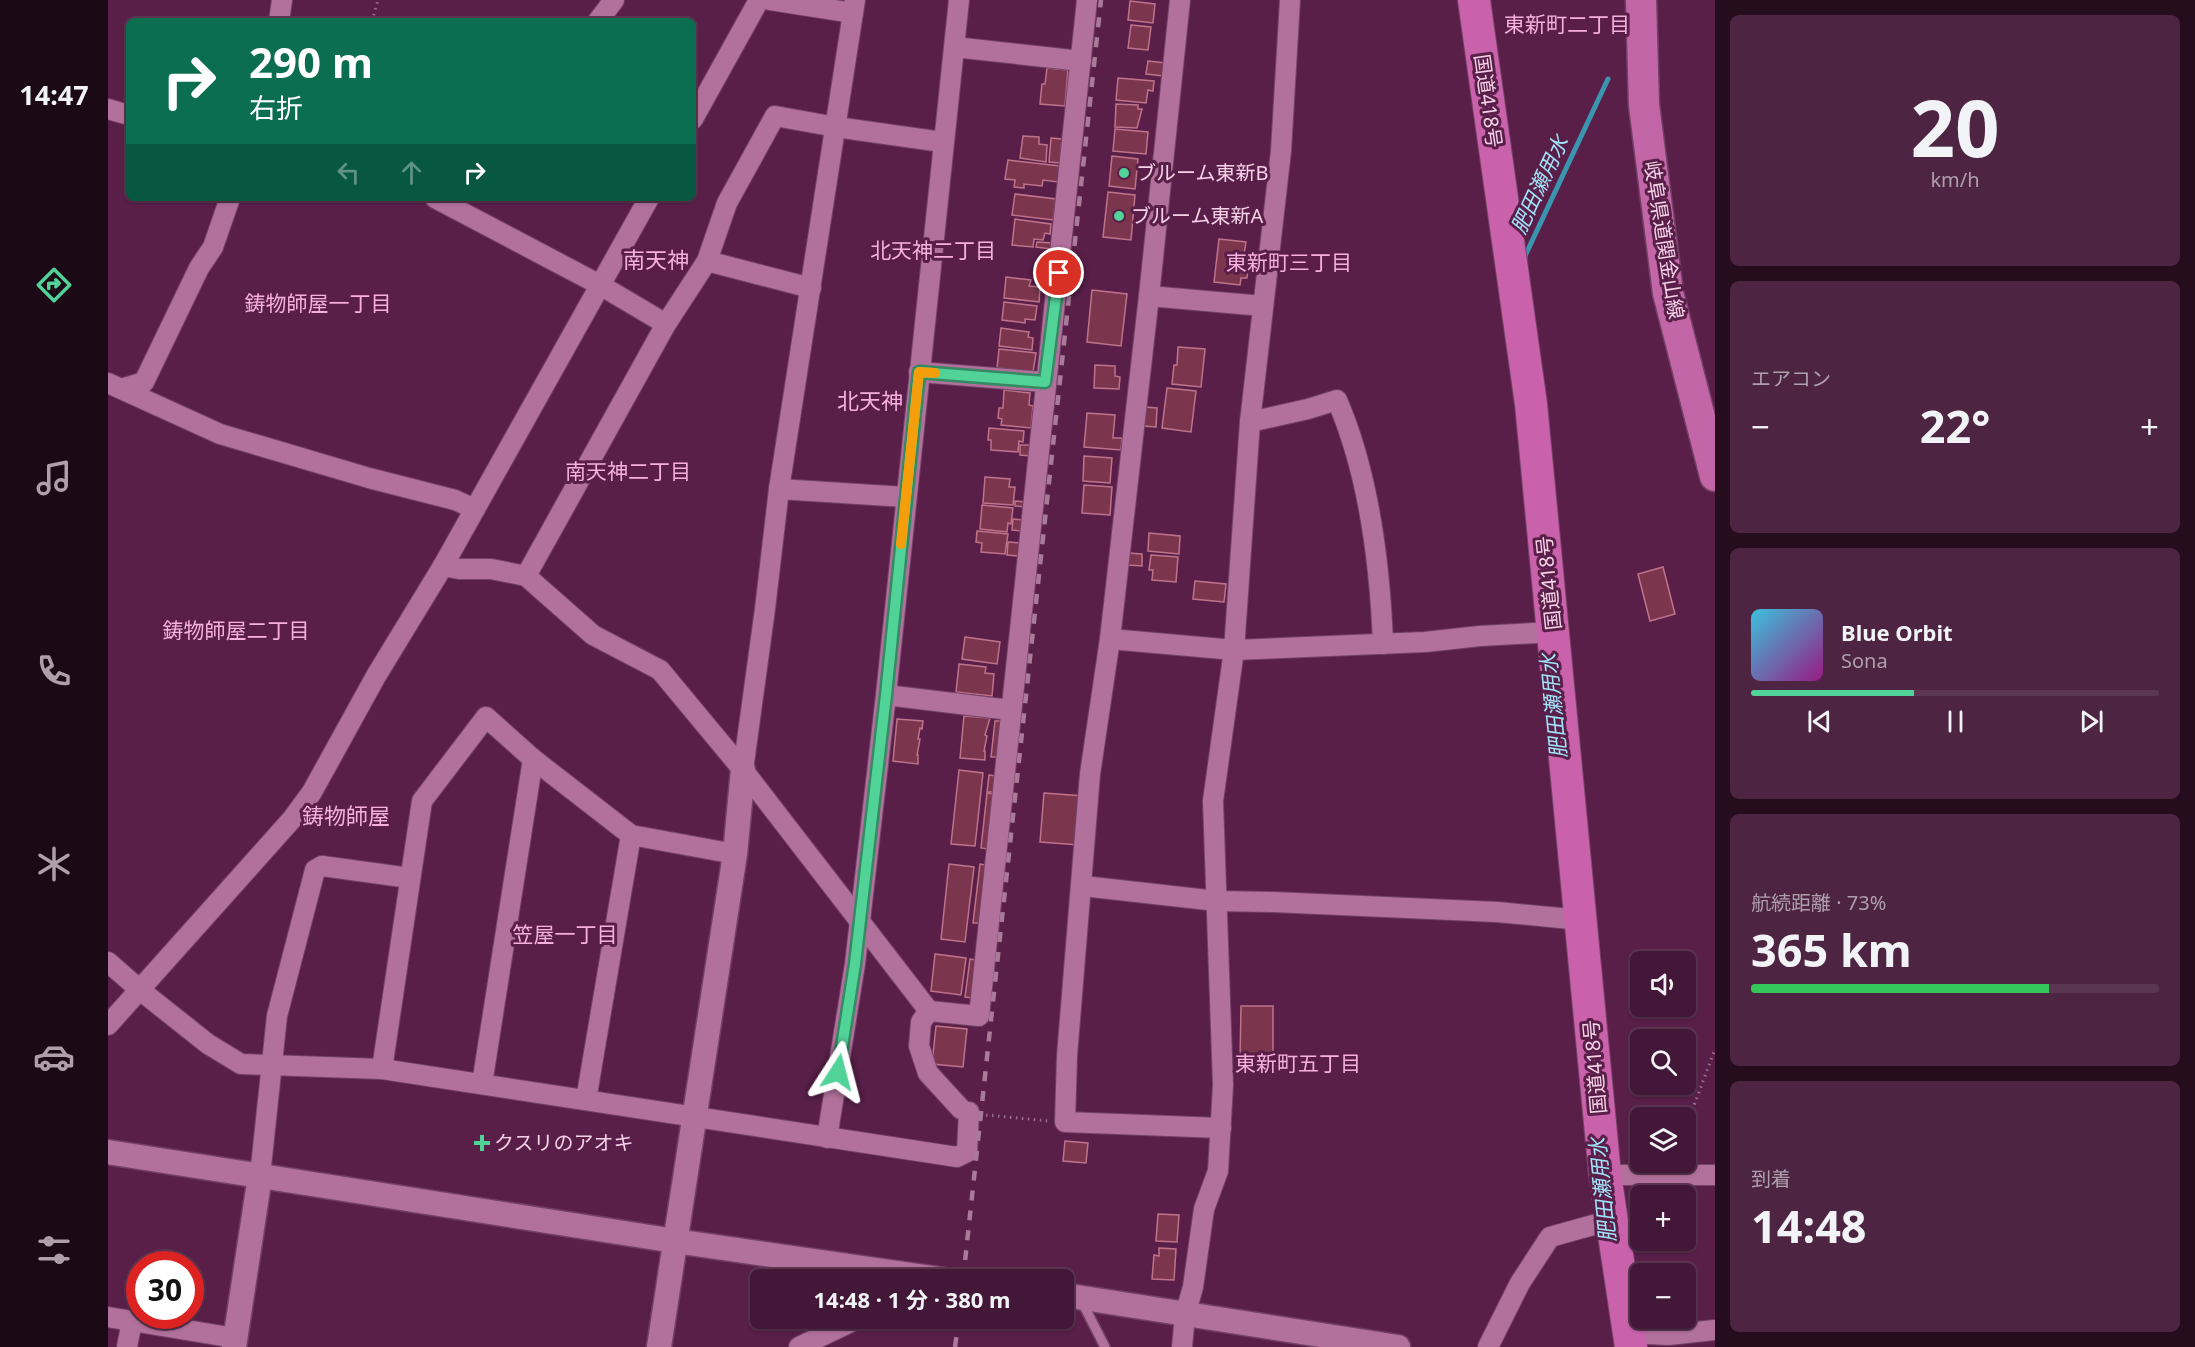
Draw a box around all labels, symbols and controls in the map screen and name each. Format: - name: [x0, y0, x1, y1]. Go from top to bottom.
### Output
- district label: 東新町二丁目: [1504, 10, 1630, 38]
- text: 290 m: [249, 33, 373, 90]
- icon: right: [150, 42, 228, 120]
- street label: 国道418号: [1469, 52, 1508, 150]
- text: 20: [1910, 74, 2000, 180]
- text: 14:47: [19, 76, 89, 113]
- text: 右折: [249, 89, 303, 126]
- water label: 肥田瀬用水: [1504, 129, 1575, 238]
- icon: left: [332, 156, 365, 189]
- icon: ahead: [395, 156, 428, 189]
- icon: right: [458, 156, 491, 189]
- place label: ブルーム東新B: [1136, 159, 1268, 186]
- street label: 岐阜県道関金山線: [1639, 159, 1690, 321]
- marker: ブルーム東新B: [1117, 166, 1131, 180]
- text: km/h: [1930, 166, 1980, 193]
- place label: ブルーム東新A: [1131, 202, 1263, 229]
- marker: ブルーム東新A: [1112, 209, 1126, 223]
- district label: 北天神二丁目: [870, 236, 996, 264]
- district label: 南天神: [623, 244, 689, 274]
- pin: [1033, 247, 1084, 298]
- district label: 東新町三丁目: [1226, 248, 1352, 276]
- icon: arrive: [1042, 256, 1075, 289]
- icon: directions: [33, 264, 75, 306]
- district label: 鋳物師屋一丁目: [245, 289, 392, 317]
- text: エアコン: [1751, 365, 1831, 392]
- district label: 北天神: [837, 385, 903, 415]
- text: 22°: [1920, 395, 1990, 456]
- text: −: [1751, 404, 1770, 449]
- text: +: [2140, 404, 2159, 449]
- icon: music: [33, 457, 75, 499]
- district label: 南天神二丁目: [565, 457, 691, 485]
- street label: 国道418号: [1530, 535, 1567, 631]
- district label: 鋳物師屋二丁目: [163, 616, 310, 644]
- text: Blue Orbit: [1841, 617, 1953, 647]
- text: Sona: [1841, 647, 1888, 674]
- icon: phone: [33, 650, 75, 692]
- water label: 肥田瀬用水: [1533, 650, 1572, 760]
- icon: previous: [1803, 705, 1836, 738]
- icon: pause: [1939, 705, 1972, 738]
- icon: next: [2075, 705, 2108, 738]
- district label: 鋳物師屋: [302, 800, 390, 830]
- icon: climate: [33, 843, 75, 885]
- text: 航続距離 · 73%: [1751, 889, 1886, 916]
- text: 365 km: [1751, 919, 1912, 980]
- district label: 笠屋一丁目: [513, 920, 618, 948]
- map controls: [1630, 951, 1696, 1329]
- button: sound: [1630, 951, 1696, 1017]
- street label: 国道418号: [1577, 1019, 1612, 1115]
- button: search: [1630, 1029, 1696, 1095]
- icon: car: [33, 1036, 75, 1078]
- position arrow: [806, 1040, 870, 1104]
- district label: 東新町五丁目: [1235, 1049, 1361, 1077]
- button: layers: [1630, 1107, 1696, 1173]
- place label: クスリのアオキ: [494, 1129, 633, 1156]
- water label: 肥田瀬用水: [1582, 1134, 1621, 1244]
- marker: クスリのアオキ: [475, 1136, 489, 1150]
- text: 到着: [1751, 1165, 1791, 1192]
- button: +: [1630, 1185, 1696, 1251]
- text: 14:48: [1751, 1195, 1867, 1256]
- icon: filters: [33, 1229, 75, 1271]
- speed limit sign: 30: [126, 1251, 204, 1329]
- button: −: [1630, 1263, 1696, 1329]
- text: 14:48 · 1 分 · 380 m: [814, 1284, 1011, 1314]

